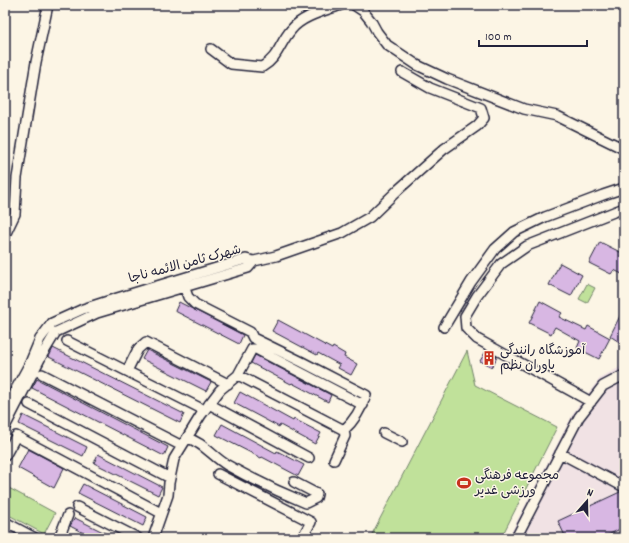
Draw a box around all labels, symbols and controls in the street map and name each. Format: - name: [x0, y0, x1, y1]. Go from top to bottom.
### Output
- scale bar: [479, 22, 587, 48]
- text: 100 m: [485, 29, 512, 46]
- street label: شهرک ثامن الائمه ناجا: [127, 241, 243, 289]
- place label: آموزشگاه رانندگی یاوران نظم: [500, 342, 586, 376]
- building icon: آموزشگاه رانندگی یاوران نظم: [481, 350, 497, 366]
- place label: مجموعه فرهنگی ورزشی غدیر: [474, 467, 559, 501]
- sports icon: مجموعه فرهنگی ورزشی غدیر: [456, 475, 472, 491]
- north arrow: [567, 481, 607, 521]
- text: N: [584, 485, 596, 502]

